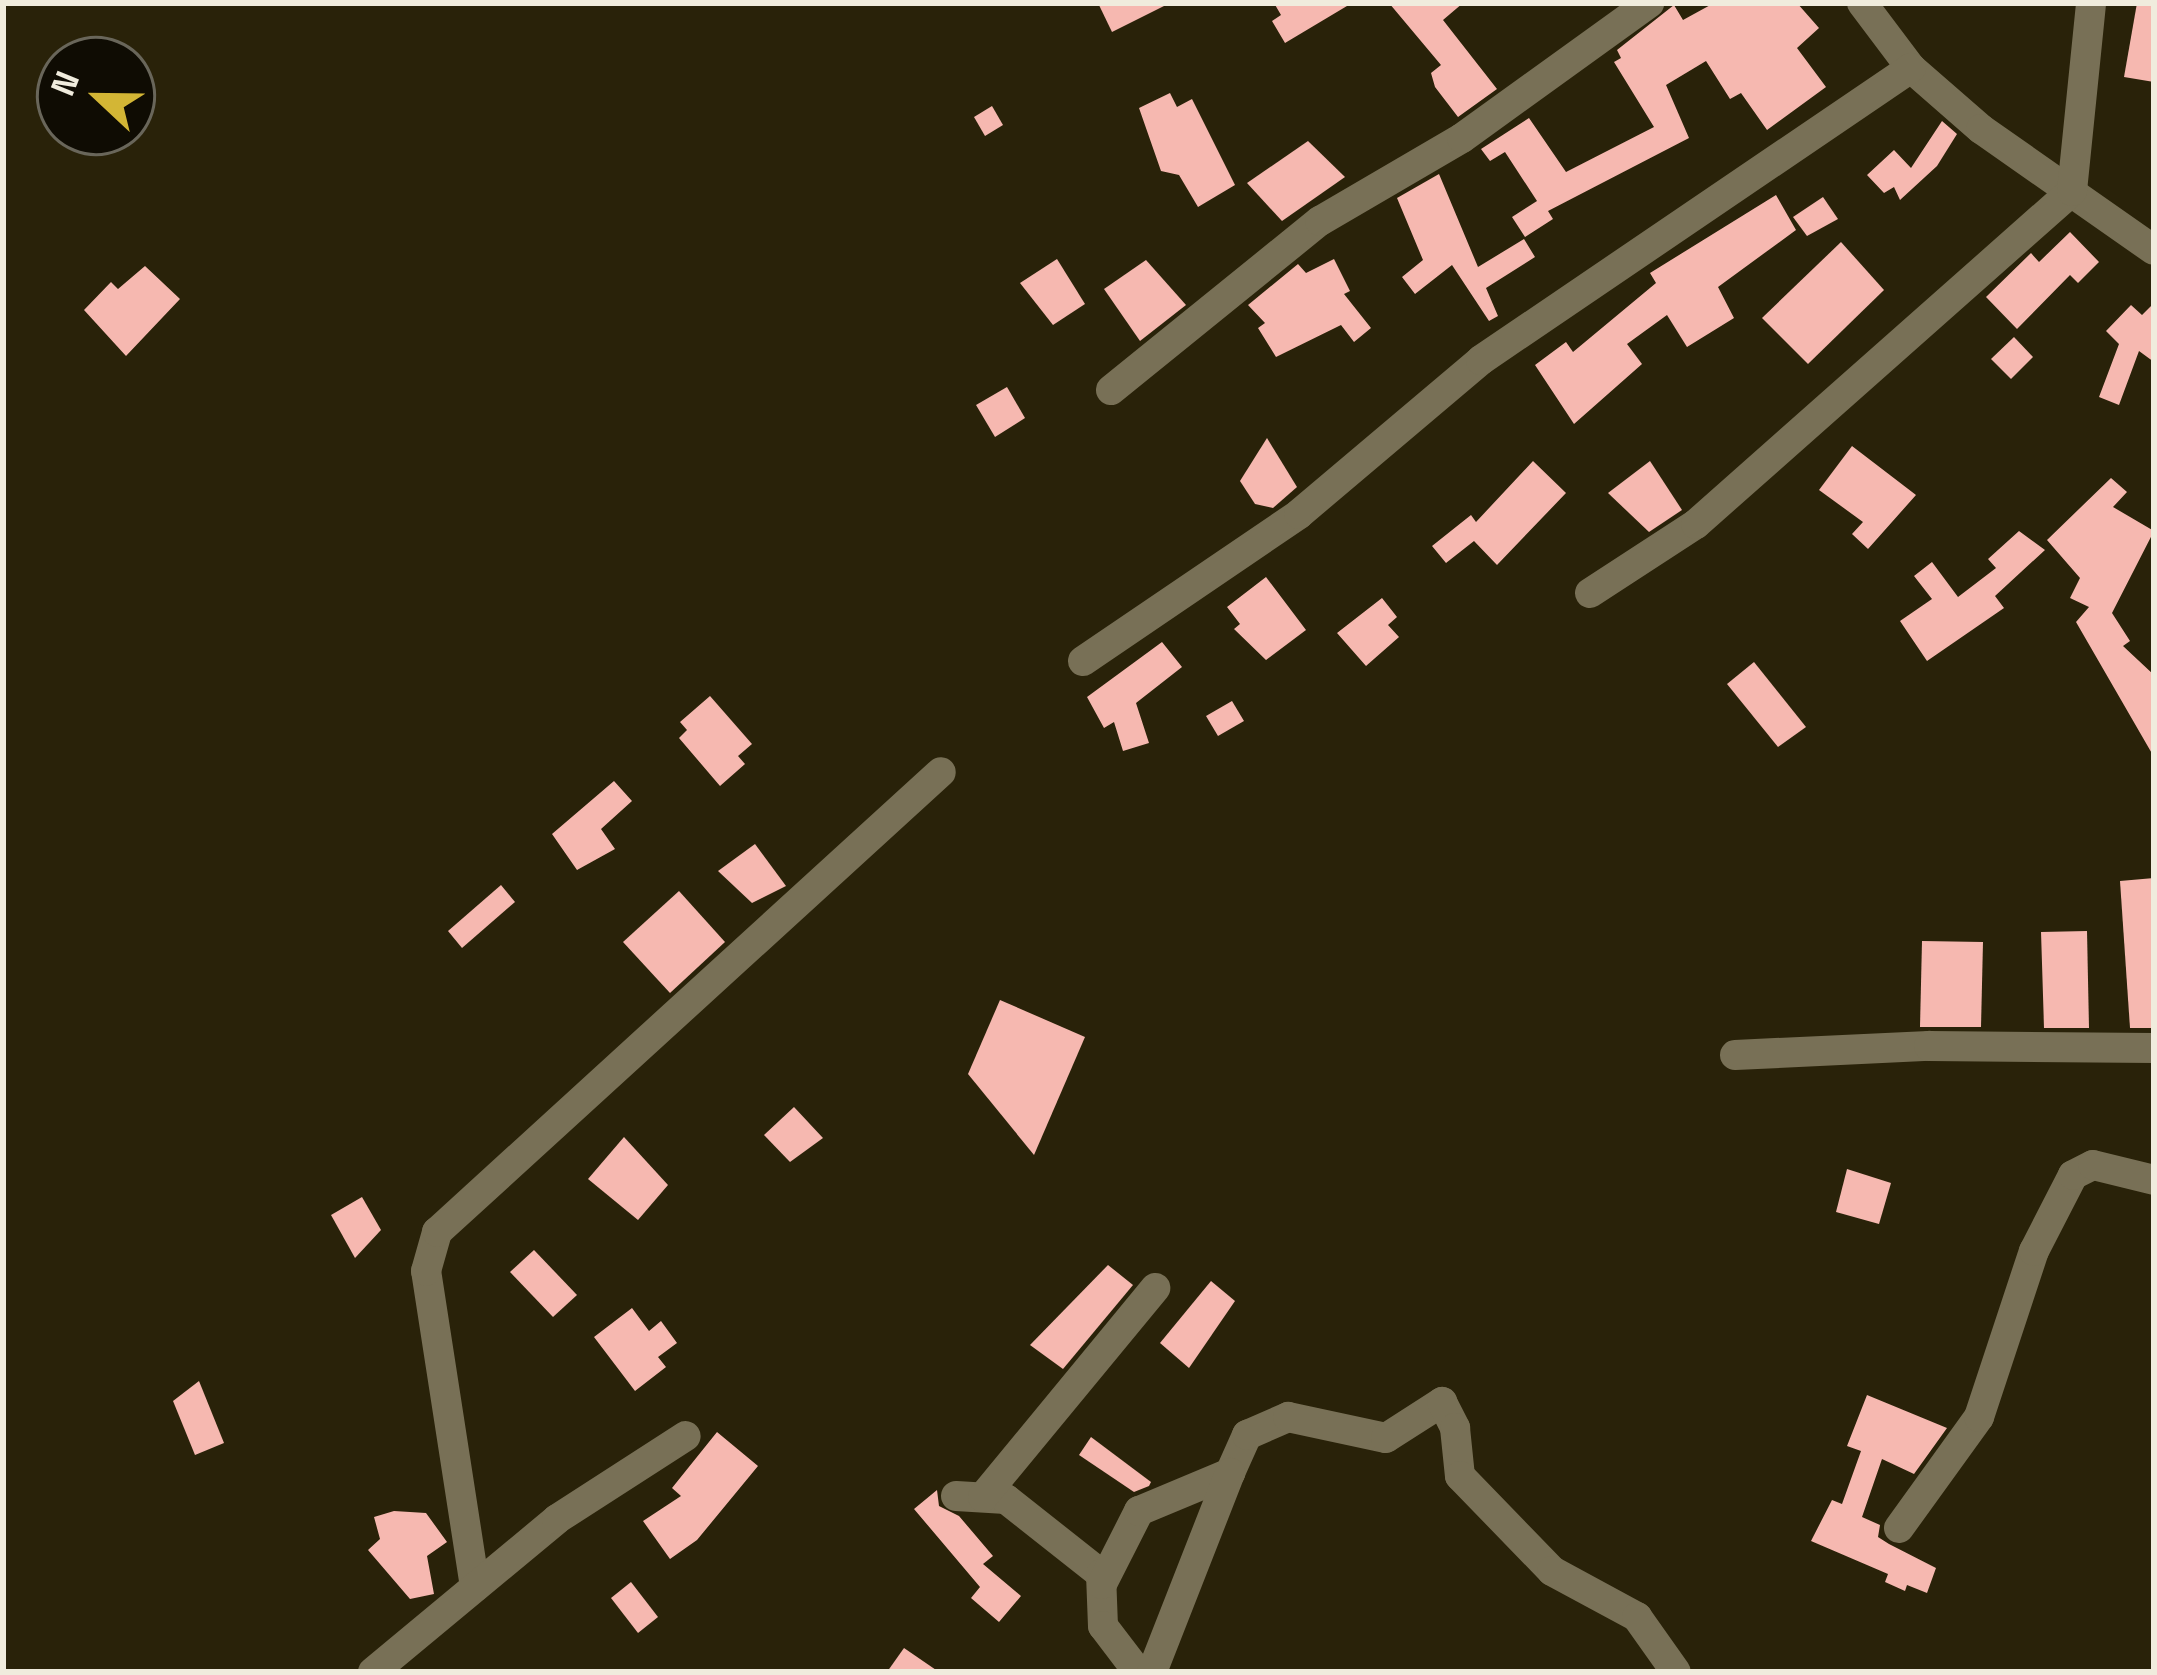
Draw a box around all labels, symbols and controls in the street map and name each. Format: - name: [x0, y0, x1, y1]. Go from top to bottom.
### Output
- north arrow: [36, 36, 156, 156]
- text: N: [42, 66, 89, 102]

